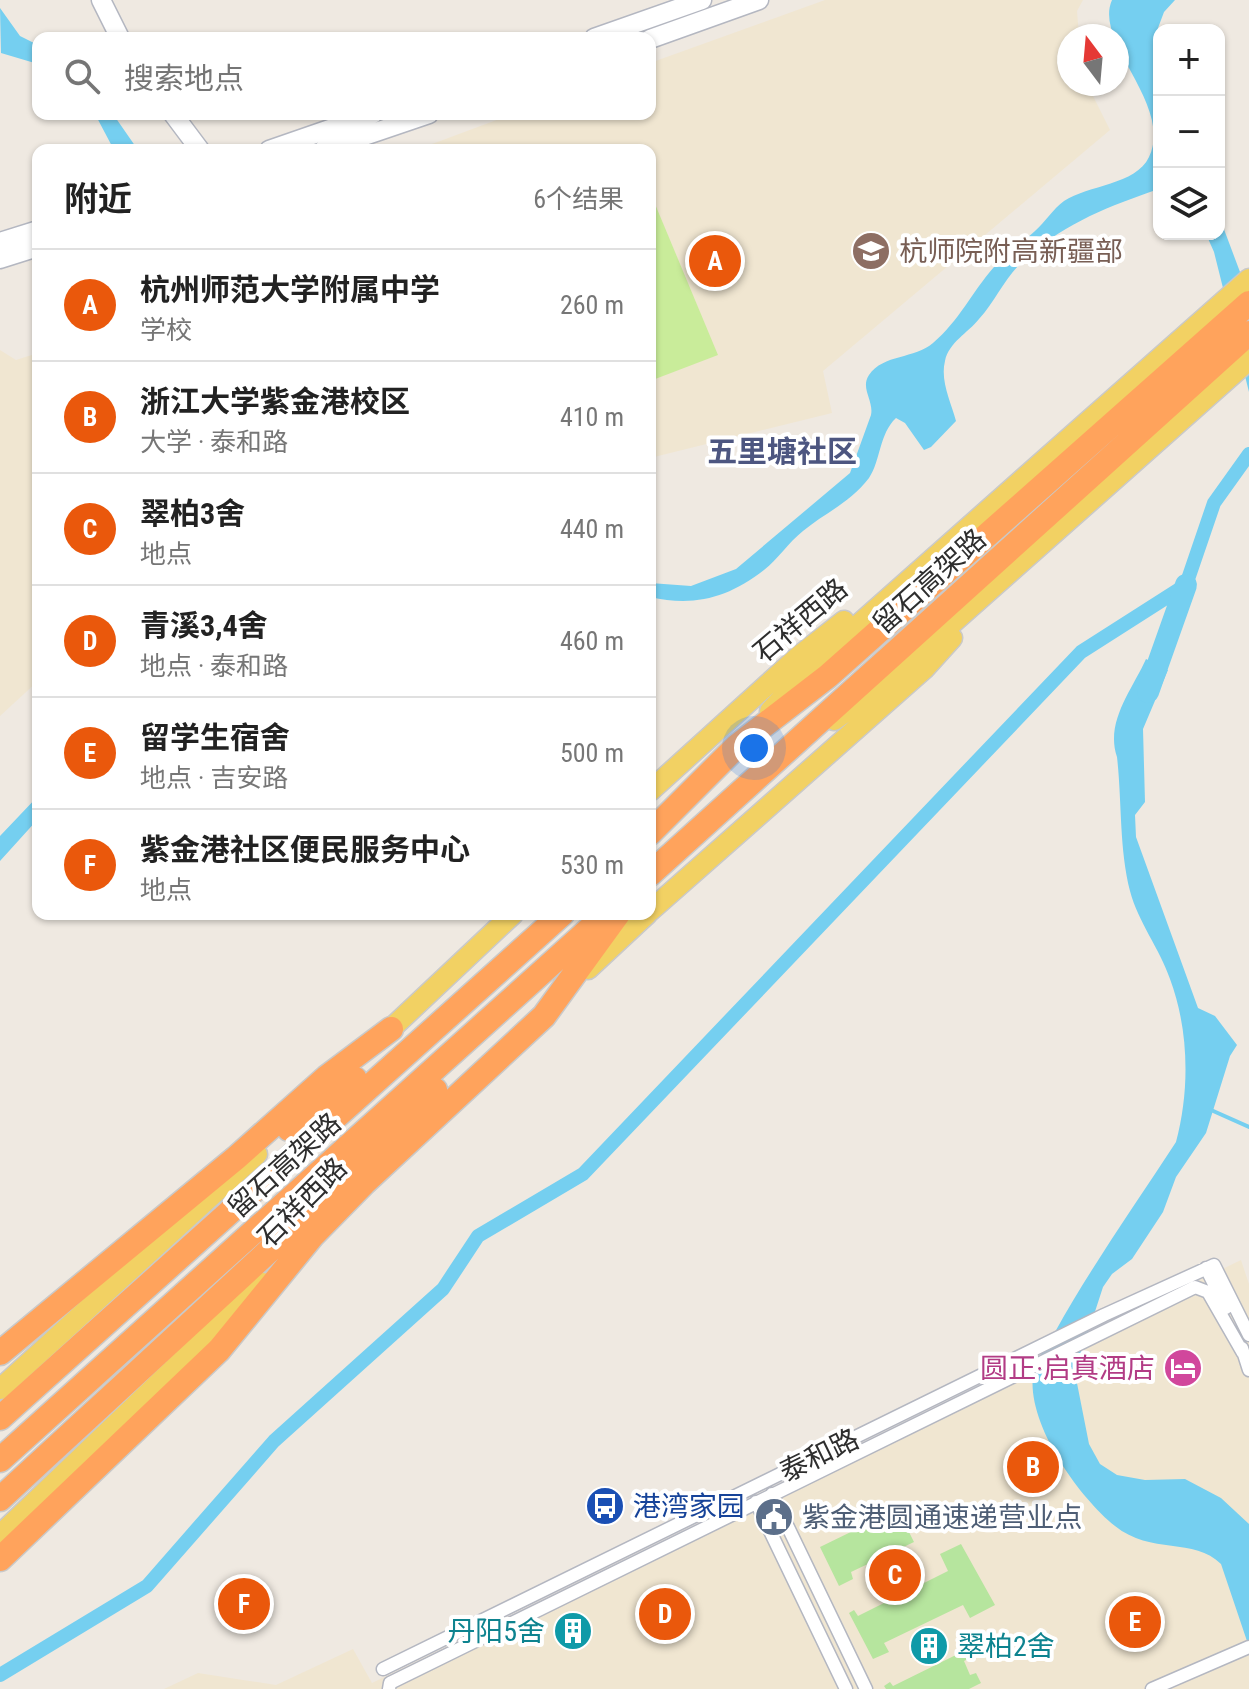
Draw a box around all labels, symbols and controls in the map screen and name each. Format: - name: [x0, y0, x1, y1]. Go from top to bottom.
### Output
- north arrow: [1057, 24, 1129, 96]
- map controls: [1153, 24, 1225, 240]
- button: +: [1153, 24, 1225, 96]
- search box: [32, 32, 656, 120]
- icon: search: [60, 54, 104, 98]
- text: 搜索地点: [124, 61, 244, 96]
- button: −: [1153, 96, 1225, 168]
- button: layers: [1153, 168, 1225, 240]
- text: 附近: [64, 179, 132, 219]
- text: 6个结果: [533, 184, 624, 214]
- school or university icon: 杭师院附高新疆部: [850, 230, 892, 272]
- pin: A: [689, 231, 741, 291]
- place label: 杭师院附高新疆部: [899, 235, 1123, 268]
- text: 杭州师范大学附属中学: [140, 272, 440, 307]
- text: A: [82, 290, 98, 320]
- text: 260 m: [560, 290, 624, 320]
- text: 学校: [140, 315, 192, 345]
- text: 浙江大学紫金港校区: [140, 384, 410, 419]
- text: B: [83, 402, 97, 432]
- text: 410 m: [560, 402, 624, 432]
- text: 大学 · 泰和路: [140, 427, 288, 457]
- district label: 五里塘社区: [707, 434, 857, 469]
- text: 翠柏3舍: [140, 496, 245, 531]
- text: C: [83, 514, 97, 544]
- text: 440 m: [560, 514, 624, 544]
- street label: 留石高架路: [866, 522, 992, 640]
- text: 地点: [140, 539, 192, 569]
- street label: 石祥西路: [747, 572, 854, 669]
- text: 青溪3,4舍: [140, 608, 268, 643]
- text: D: [83, 626, 97, 656]
- text: 460 m: [560, 626, 624, 656]
- text: 地点 · 泰和路: [140, 651, 288, 681]
- text: 留学生宿舍: [140, 720, 290, 755]
- your location: [734, 728, 774, 768]
- text: E: [84, 738, 96, 768]
- text: 500 m: [560, 738, 624, 768]
- text: 地点 · 吉安路: [140, 763, 288, 793]
- text: 紫金港社区便民服务中心: [140, 832, 470, 867]
- text: F: [84, 850, 96, 880]
- text: 530 m: [560, 850, 624, 880]
- text: 地点: [140, 875, 192, 905]
- street label: 留石高架路: [221, 1106, 347, 1224]
- street label: 石祥西路: [251, 1151, 354, 1254]
- hotel icon: 圆正·启真酒店: [1162, 1347, 1204, 1389]
- place label: 圆正·启真酒店: [980, 1352, 1155, 1385]
- street label: 泰和路: [774, 1422, 864, 1489]
- pin: B: [1007, 1437, 1059, 1497]
- bus stop icon: 港湾家园: [584, 1485, 626, 1527]
- place label: 港湾家园: [633, 1490, 745, 1523]
- public building icon: 紫金港圆通速递营业点: [753, 1496, 795, 1538]
- place label: 紫金港圆通速递营业点: [802, 1501, 1082, 1534]
- pin: C: [869, 1545, 921, 1605]
- pin: F: [218, 1574, 270, 1634]
- pin: D: [639, 1584, 691, 1644]
- pin: E: [1109, 1592, 1161, 1652]
- building icon: 丹阳5舍: [552, 1610, 594, 1652]
- place label: 丹阳5舍: [447, 1615, 545, 1648]
- building icon: 翠柏2舍: [908, 1625, 950, 1667]
- place label: 翠柏2舍: [957, 1630, 1055, 1663]

